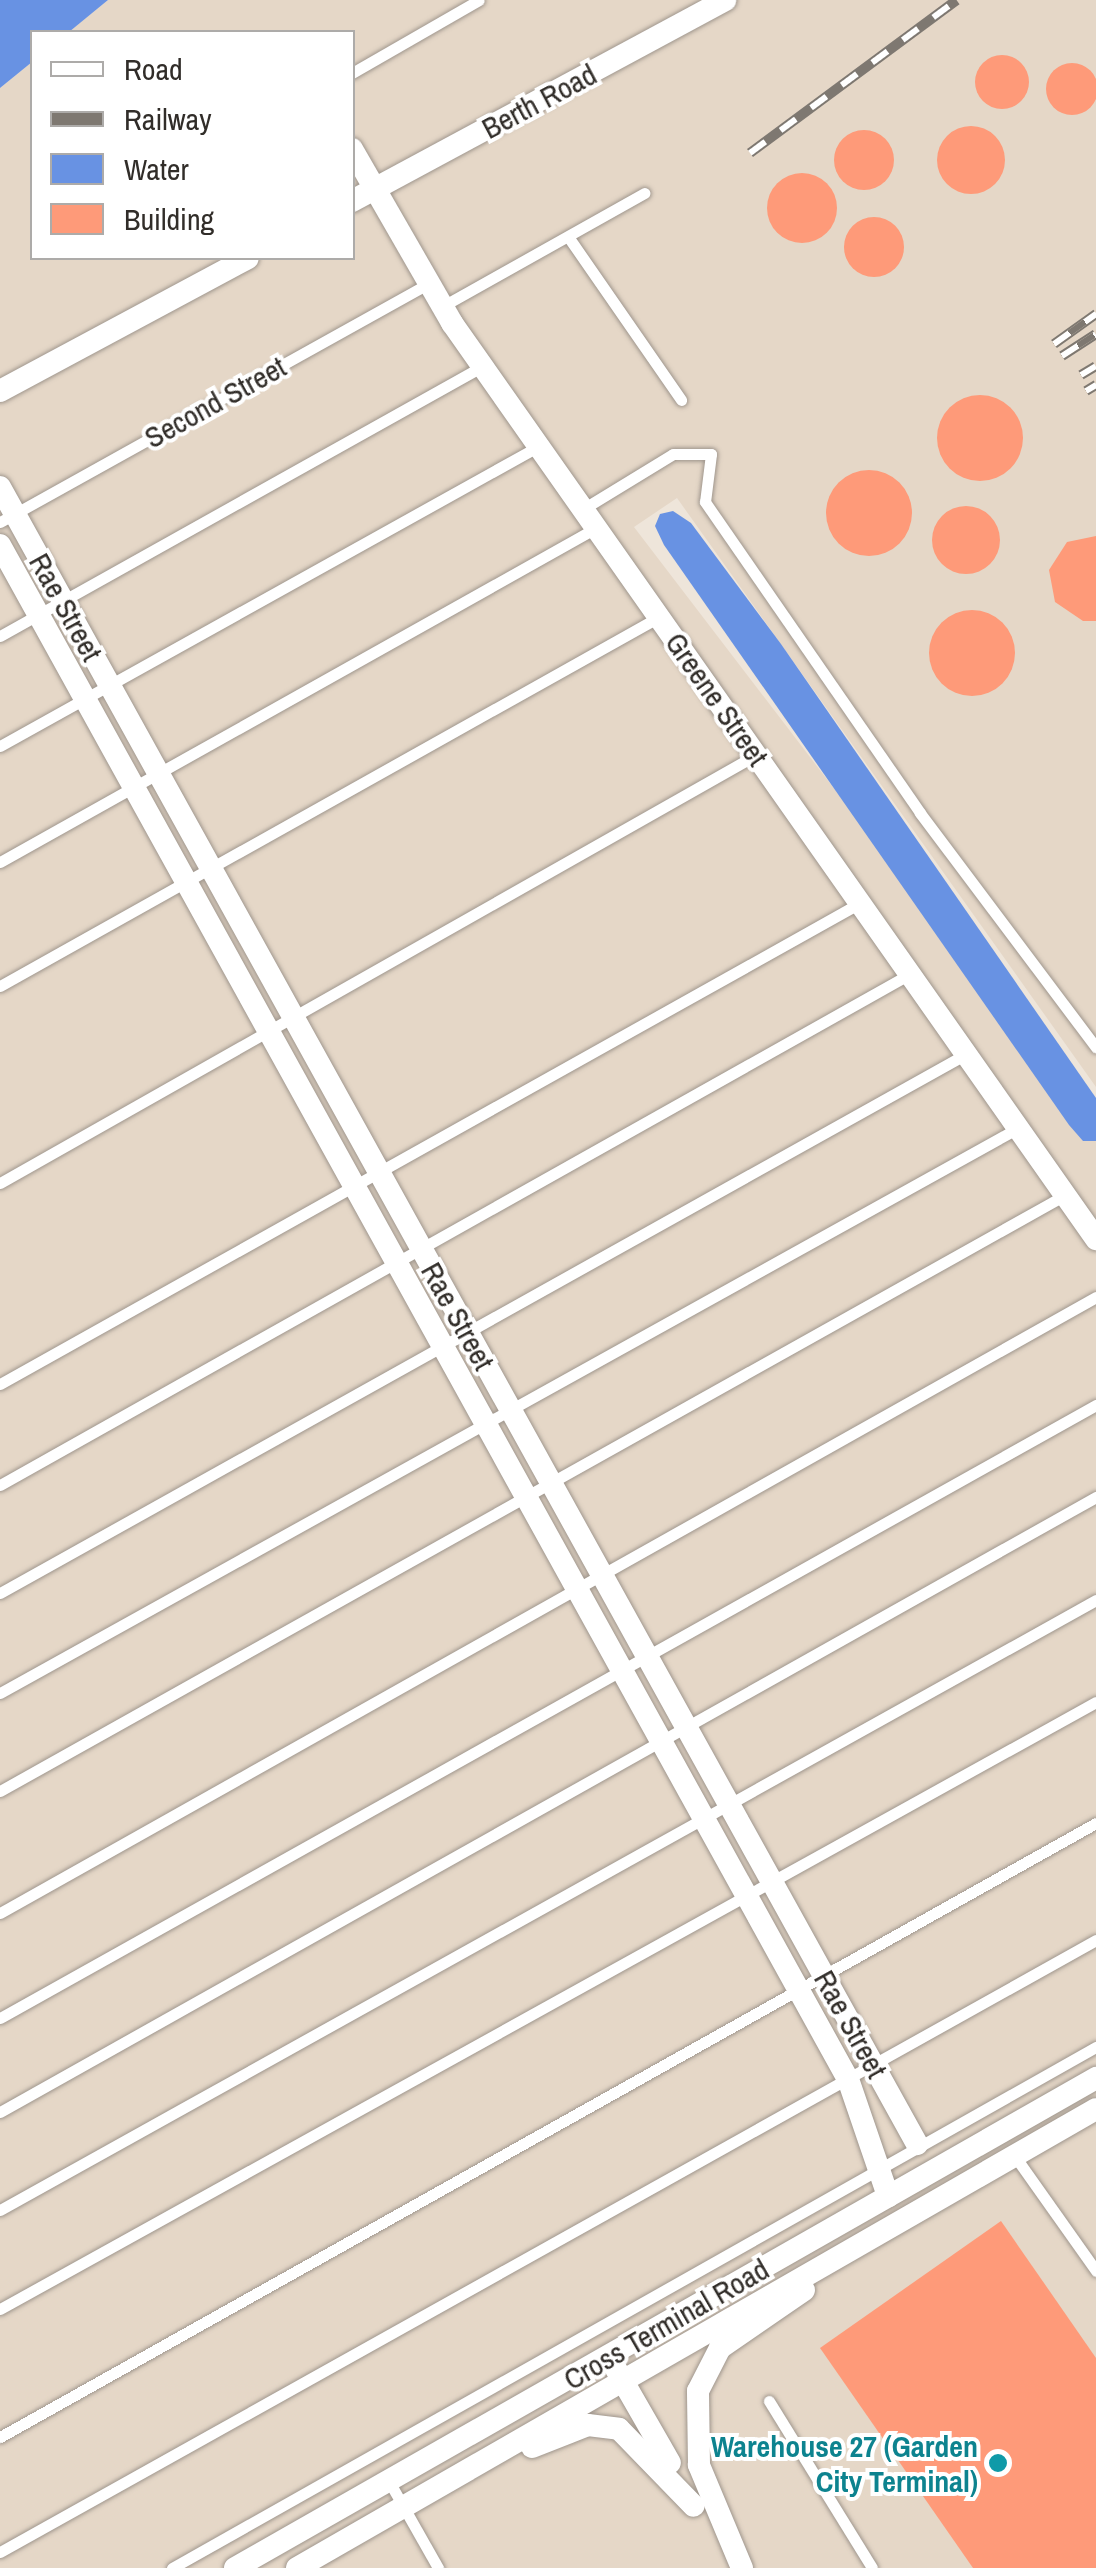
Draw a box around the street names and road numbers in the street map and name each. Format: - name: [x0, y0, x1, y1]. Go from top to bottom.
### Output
- street label: Berth Road: [476, 56, 602, 146]
- street label: Second Street: [138, 348, 292, 456]
- street label: Rae Street: [22, 547, 110, 667]
- street label: Greene Street: [658, 625, 776, 773]
- street label: Rae Street: [414, 1256, 502, 1376]
- street label: Rae Street: [807, 1964, 895, 2084]
- street label: Cross Terminal Road: [557, 2251, 775, 2397]

